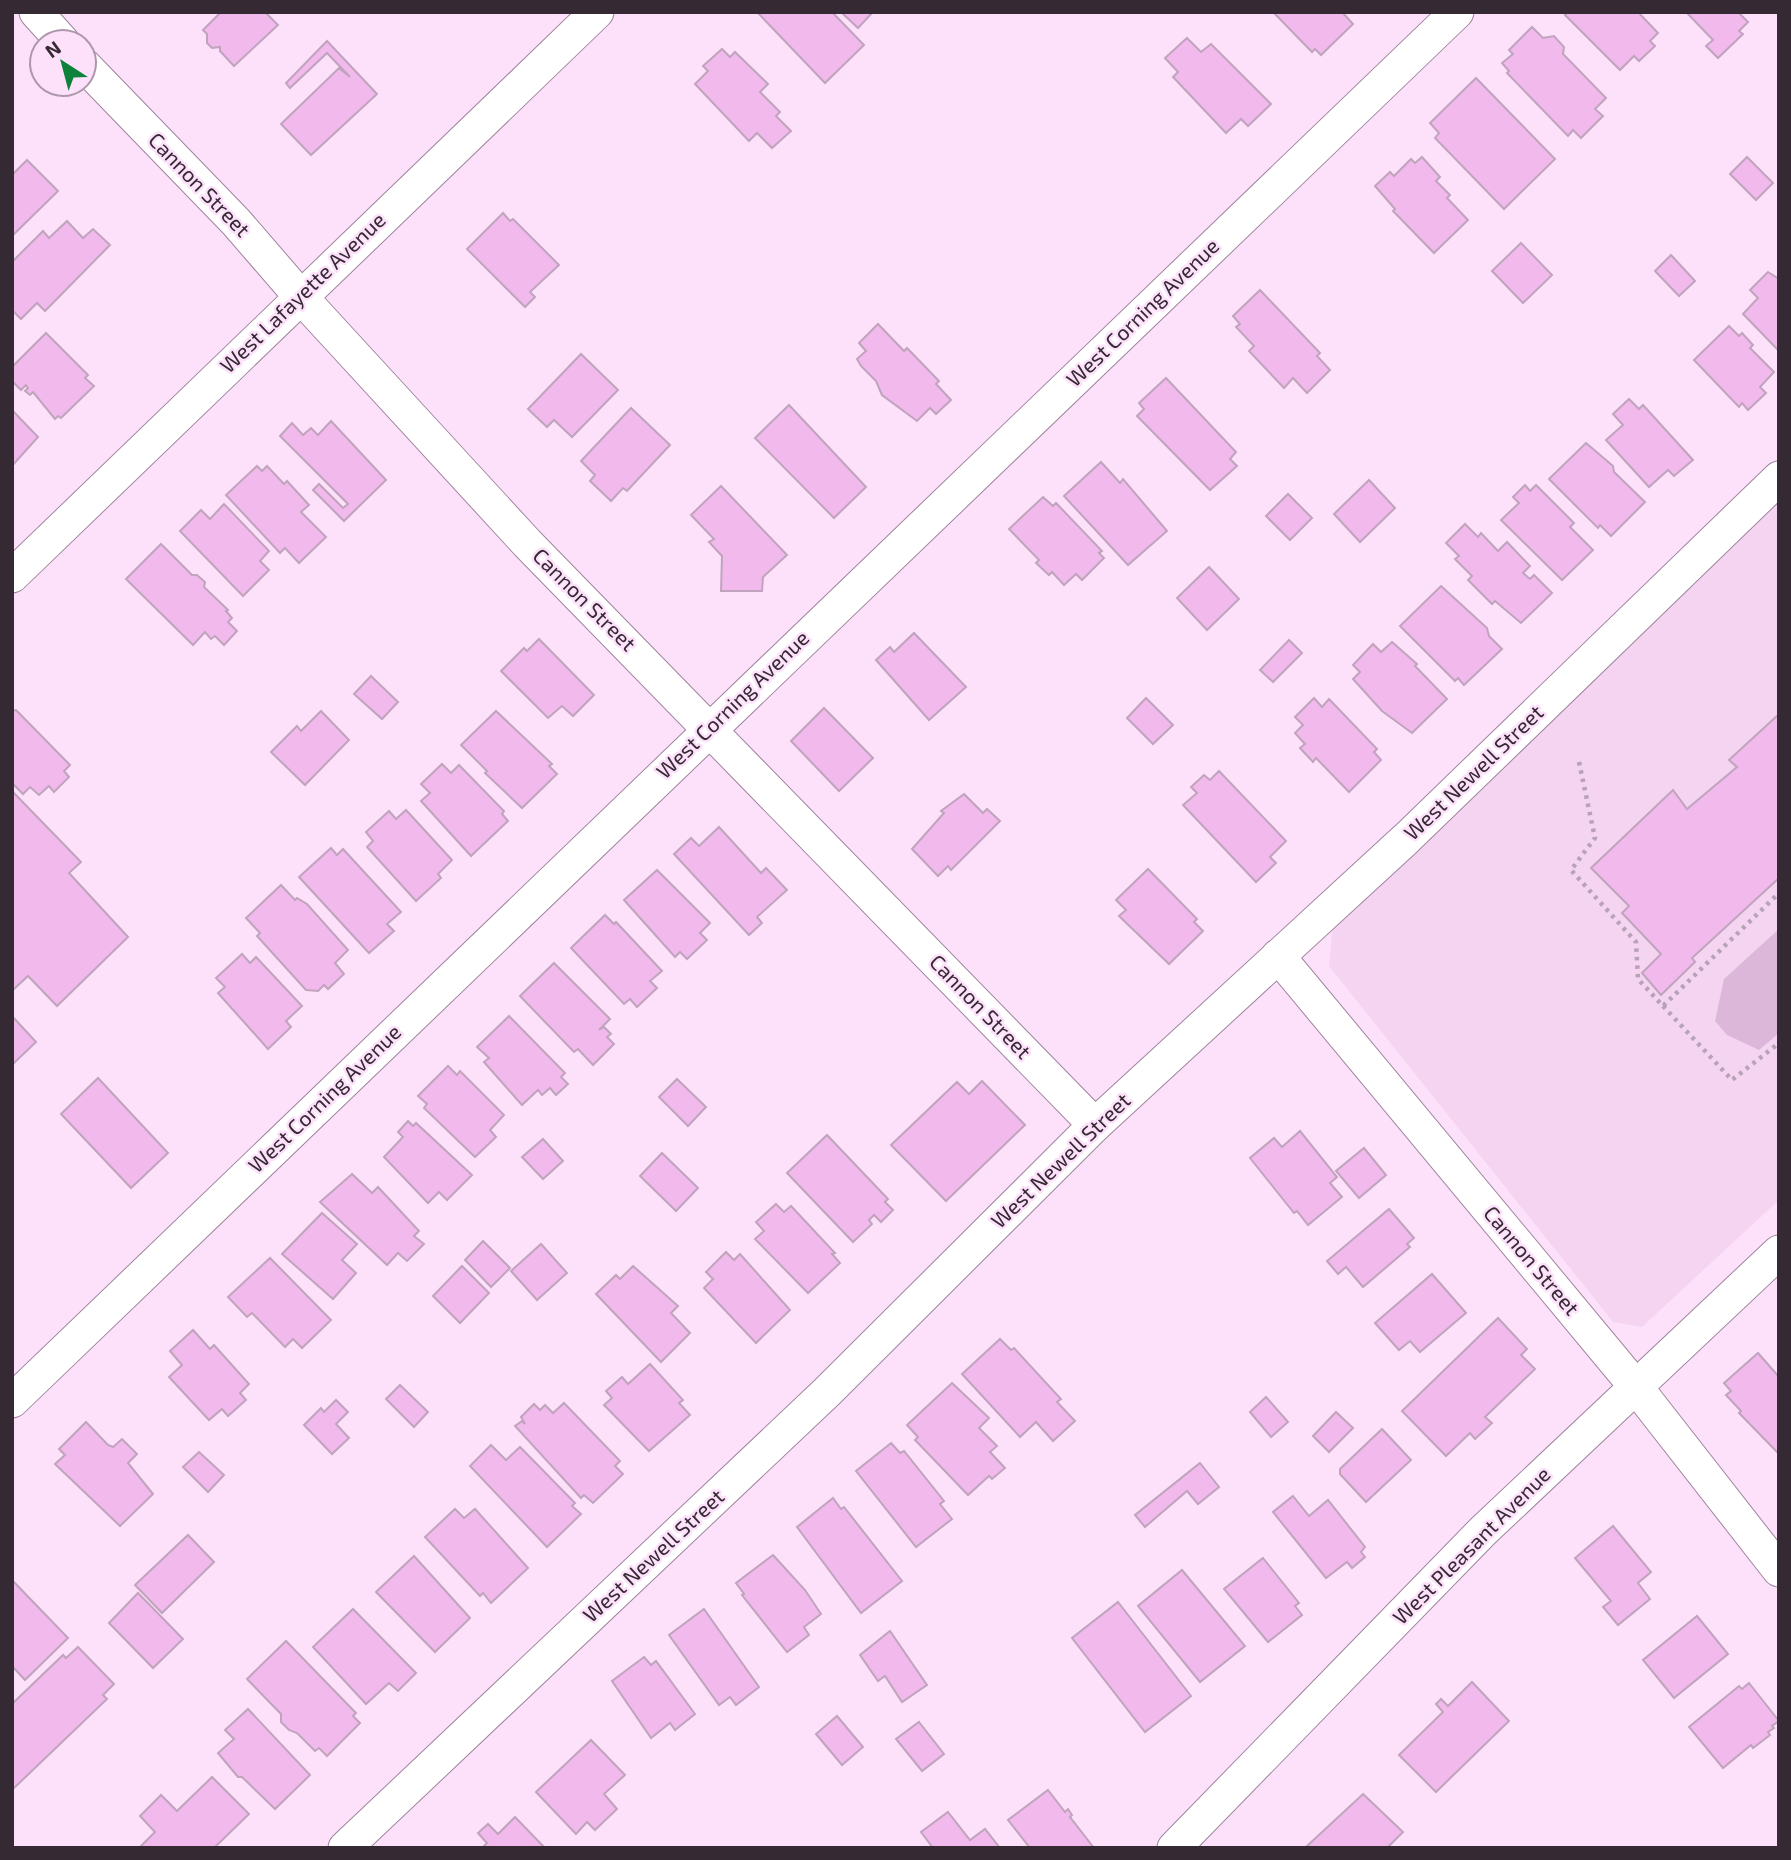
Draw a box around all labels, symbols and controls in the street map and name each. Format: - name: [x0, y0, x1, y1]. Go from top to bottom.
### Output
- north arrow: [28, 28, 98, 98]
- text: N: [40, 36, 65, 62]
- street label: Cannon Street: [144, 127, 256, 241]
- street label: West Lafayette Avenue: [214, 206, 390, 377]
- street label: West Corning Avenue: [1060, 233, 1223, 391]
- street label: Cannon Street: [528, 542, 642, 656]
- street label: West Corning Avenue: [650, 625, 813, 783]
- street label: West Newell Street: [1398, 699, 1548, 845]
- street label: Cannon Street: [925, 949, 1037, 1063]
- street label: West Corning Avenue: [242, 1019, 405, 1177]
- street label: West Newell Street: [985, 1087, 1135, 1233]
- street label: Cannon Street: [1479, 1200, 1585, 1320]
- street label: West Pleasant Avenue: [1387, 1461, 1555, 1629]
- street label: West Newell Street: [577, 1483, 729, 1627]

